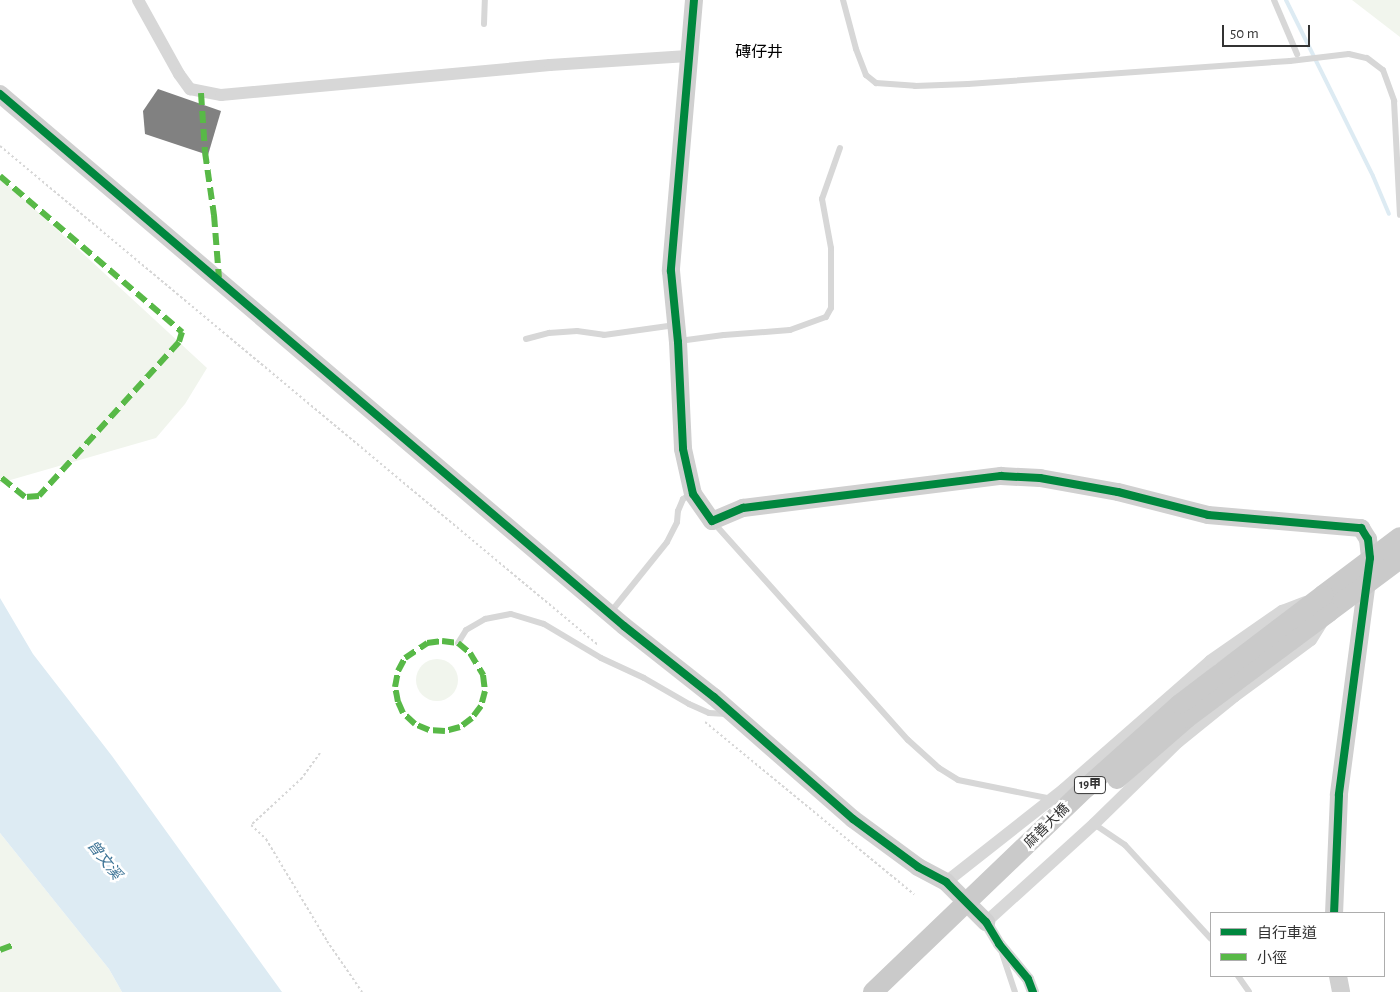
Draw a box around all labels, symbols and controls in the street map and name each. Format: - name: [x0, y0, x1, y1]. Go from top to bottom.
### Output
- scale bar: [1225, 15, 1312, 47]
- text: 50 m: [1230, 26, 1259, 41]
- district label: 磚仔井: [735, 42, 783, 62]
- road number: 19甲: [1074, 776, 1106, 794]
- street label: 麻善大橋: [1021, 801, 1073, 851]
- water label: 曾文溪: [83, 837, 125, 883]
- legend: [1210, 912, 1385, 977]
- text: 自行車道: [1257, 926, 1317, 941]
- text: 小徑: [1257, 951, 1287, 966]

